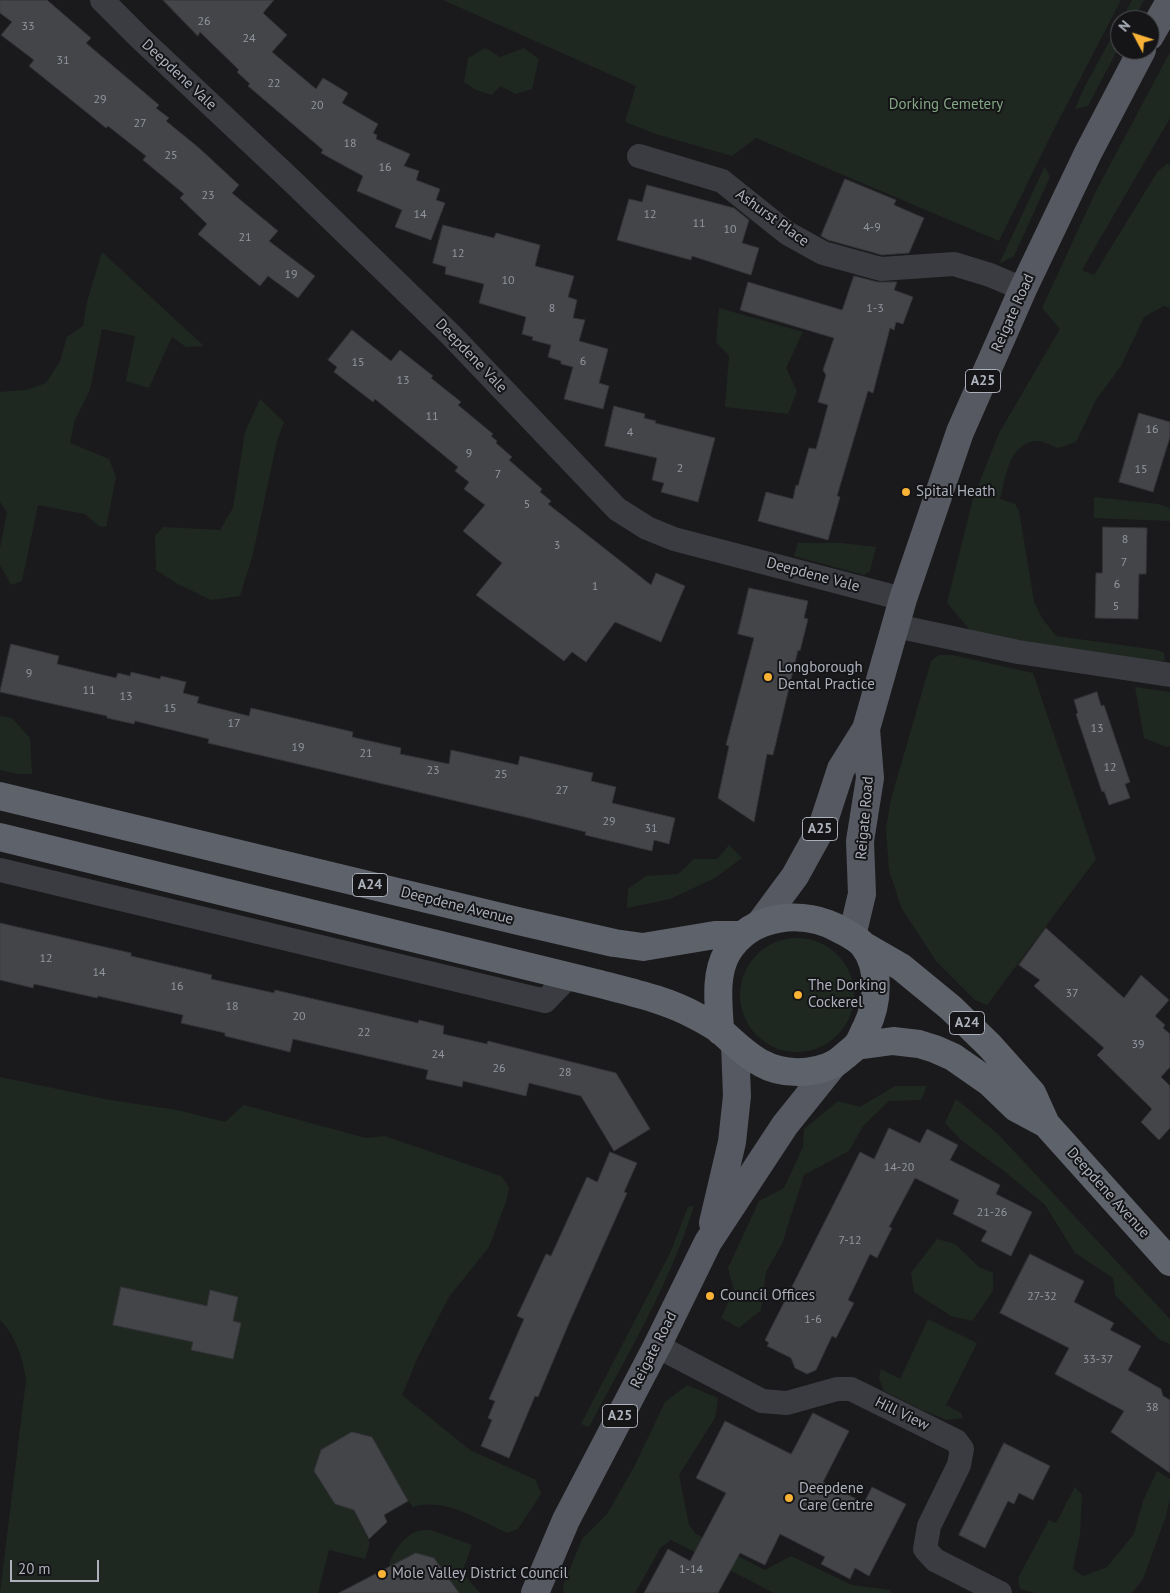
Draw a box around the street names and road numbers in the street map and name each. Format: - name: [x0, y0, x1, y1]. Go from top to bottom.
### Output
- street label: Deepdene Vale: [138, 36, 220, 114]
- street label: Ashurst Place: [732, 185, 812, 251]
- street label: Reigate Road: [988, 271, 1038, 355]
- street label: Deepdene Vale: [431, 315, 511, 397]
- road number: A25: [966, 370, 1000, 392]
- street label: Deepdene Vale: [764, 554, 862, 596]
- street label: Reigate Road: [852, 776, 878, 860]
- road number: A25: [802, 818, 838, 841]
- road number: A24: [352, 874, 388, 896]
- street label: Deepdene Avenue: [399, 883, 515, 929]
- road number: A24: [950, 1011, 984, 1034]
- street label: Deepdene Avenue: [1063, 1144, 1153, 1242]
- street label: Reigate Road: [627, 1309, 681, 1391]
- street label: Hill View: [872, 1393, 932, 1435]
- road number: A25: [602, 1404, 638, 1428]

